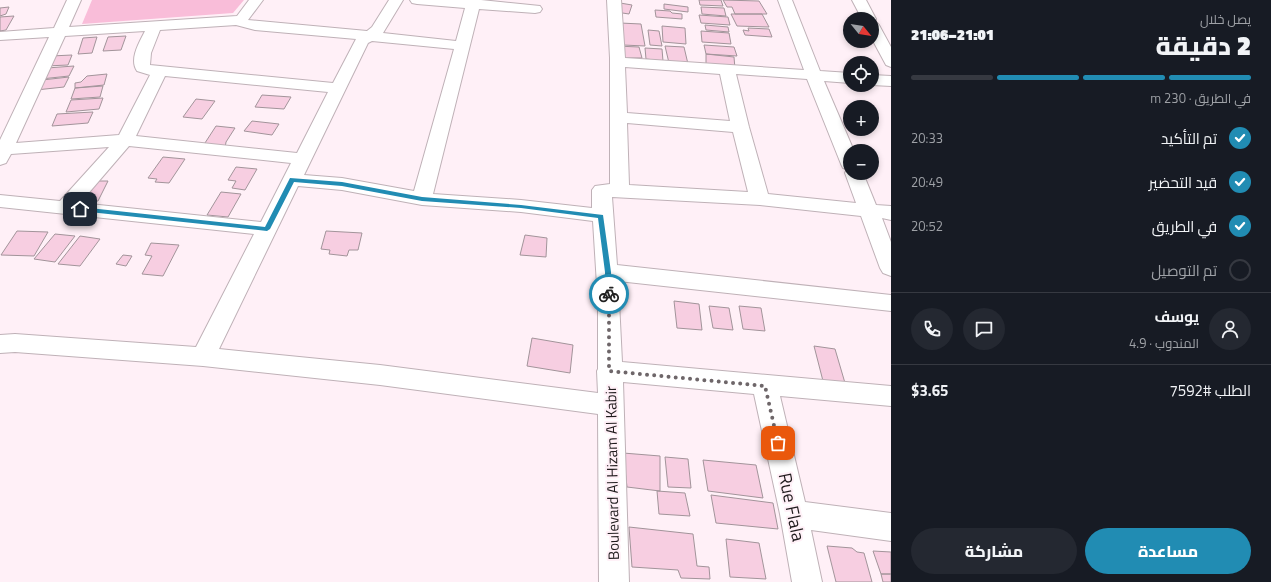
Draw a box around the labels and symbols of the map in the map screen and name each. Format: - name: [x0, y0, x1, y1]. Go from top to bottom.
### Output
- north arrow: [843, 12, 879, 48]
- pin: [63, 192, 97, 226]
- courier: [589, 274, 629, 314]
- street label: Boulevard Al Hizam Al Kabir: [599, 386, 625, 560]
- pin: [761, 426, 795, 460]
- street label: Rue Flala: [772, 470, 812, 544]

